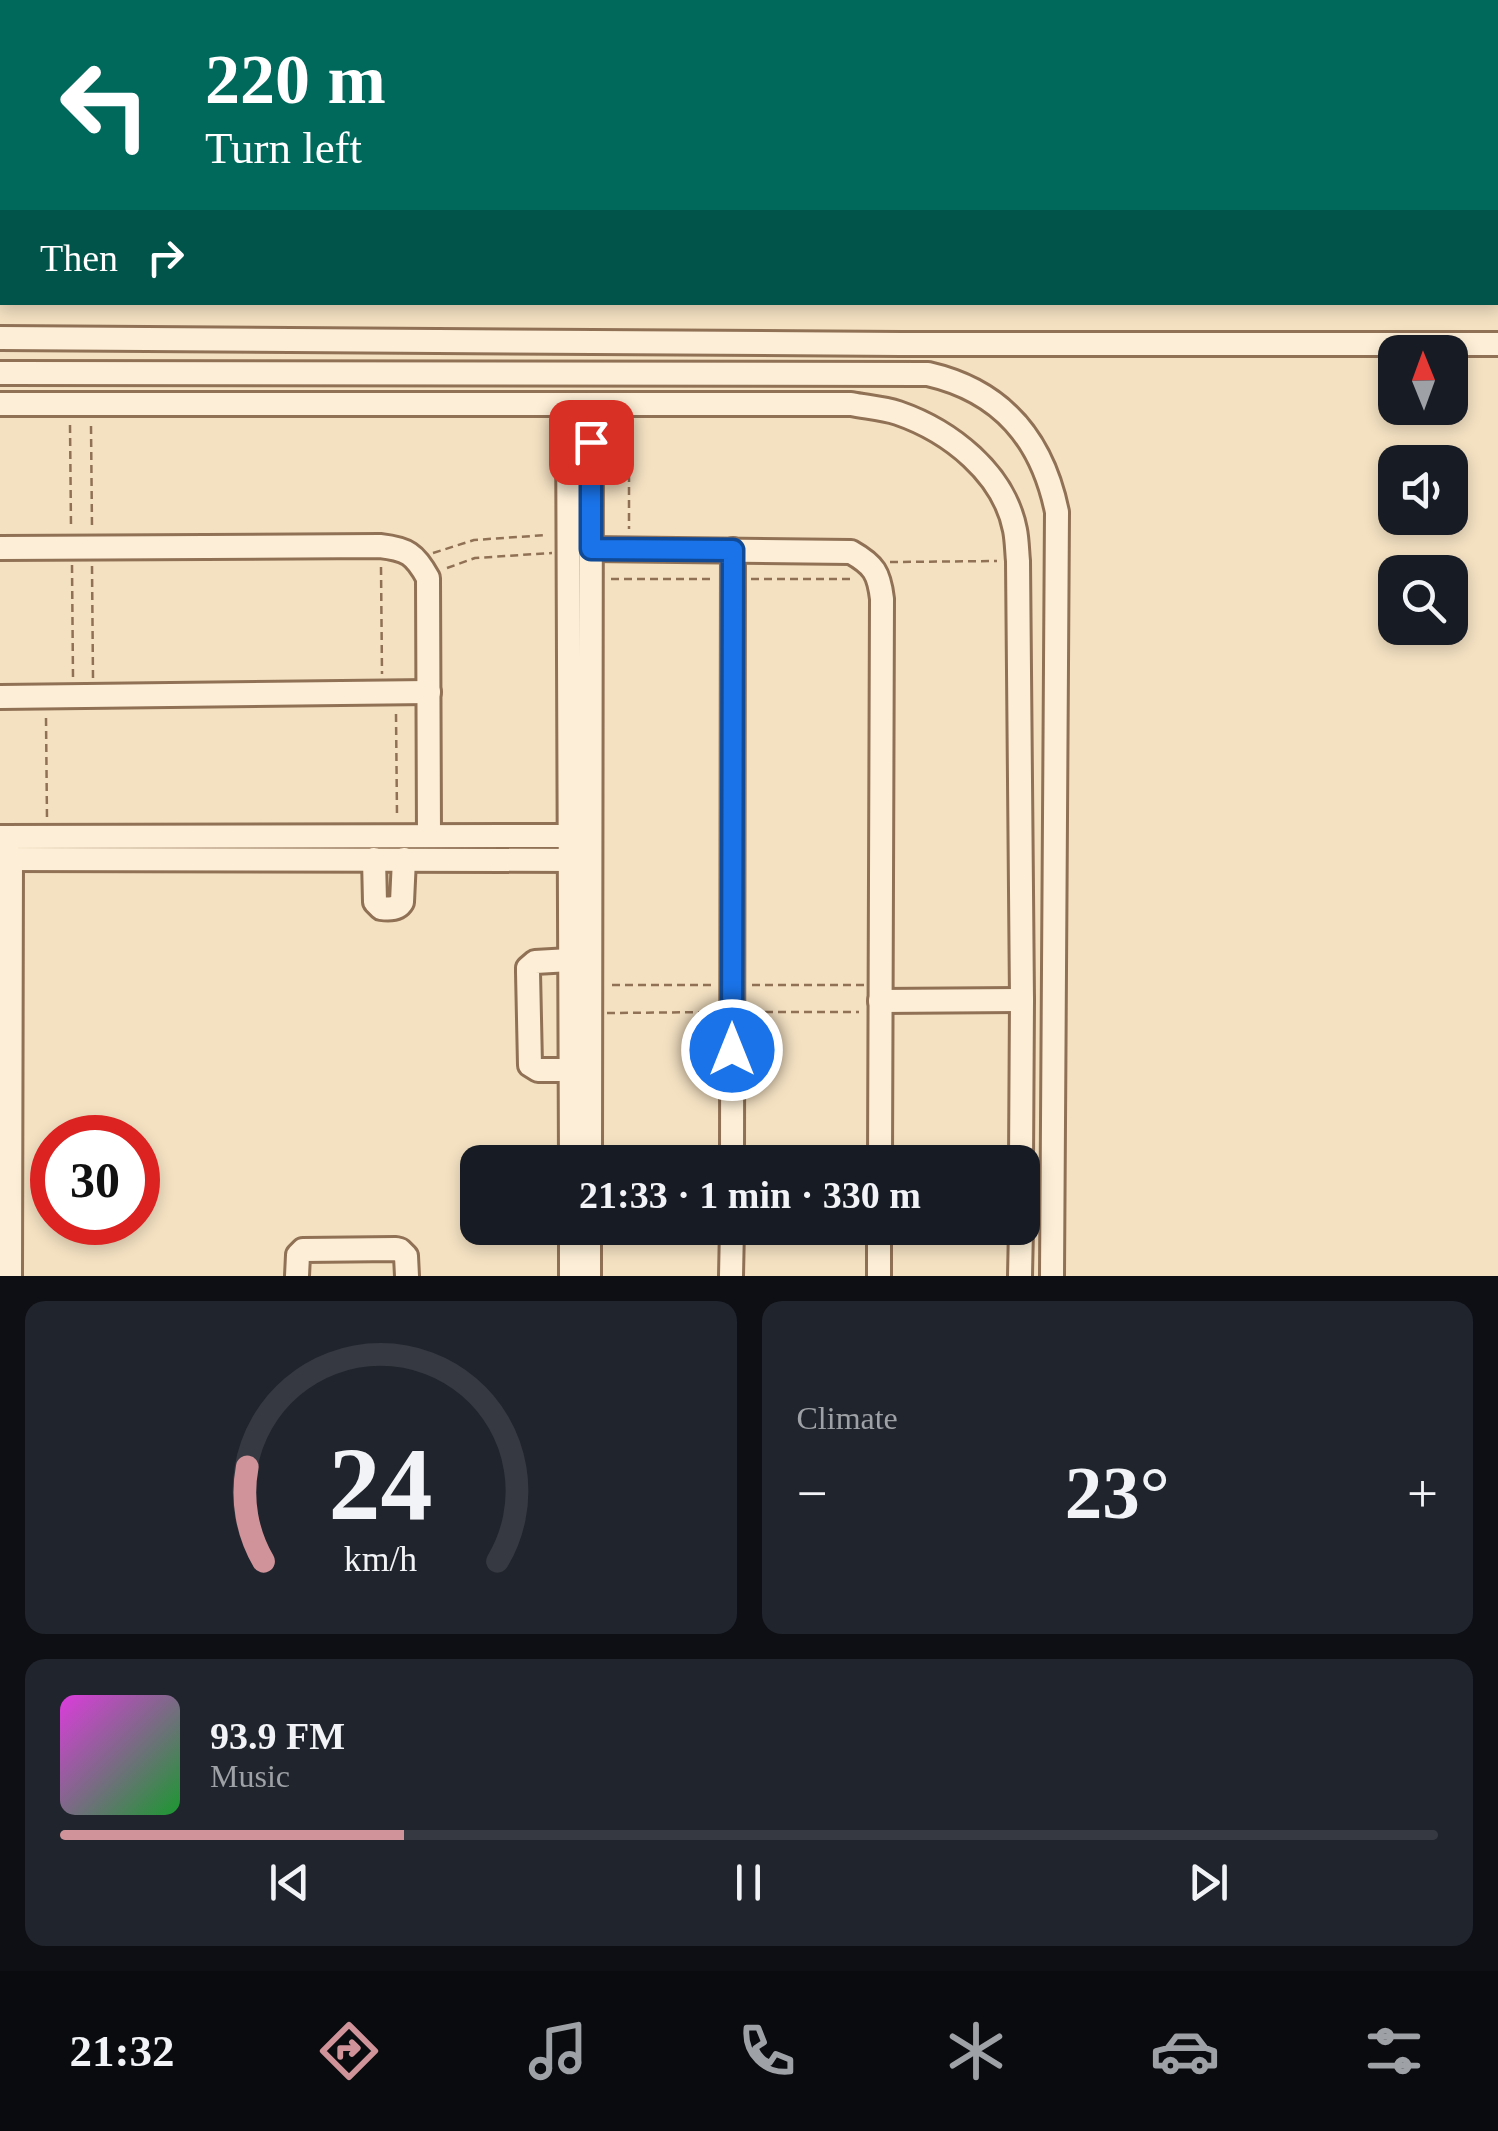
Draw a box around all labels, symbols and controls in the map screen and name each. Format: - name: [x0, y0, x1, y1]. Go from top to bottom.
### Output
- icon: left: [40, 40, 170, 170]
- text: 220 m: [205, 41, 386, 118]
- text: Turn left: [205, 123, 362, 173]
- icon: right: [138, 230, 193, 285]
- text: Then: [40, 237, 118, 279]
- north arrow: [1378, 335, 1468, 425]
- map controls: [1378, 335, 1468, 645]
- pin: [549, 400, 634, 485]
- icon: arrive: [564, 415, 619, 470]
- button: sound: [1378, 445, 1468, 535]
- button: search: [1378, 555, 1468, 645]
- position arrow: [680, 998, 784, 1102]
- speed limit sign: 30: [30, 1115, 160, 1245]
- text: 21:33 · 1 min · 330 m: [579, 1174, 921, 1216]
- text: Climate: [797, 1400, 898, 1436]
- text: 24: [329, 1426, 433, 1541]
- text: 23°: [1065, 1451, 1170, 1534]
- text: −: [797, 1463, 828, 1524]
- text: +: [1407, 1463, 1438, 1524]
- text: km/h: [344, 1539, 418, 1579]
- text: 93.9 FM: [210, 1715, 345, 1757]
- text: Music: [210, 1758, 290, 1794]
- icon: previous: [262, 1855, 317, 1910]
- icon: pause: [721, 1855, 776, 1910]
- icon: next: [1181, 1855, 1236, 1910]
- icon: directions: [314, 2016, 384, 2086]
- icon: music: [523, 2016, 593, 2086]
- icon: phone: [732, 2016, 802, 2086]
- icon: climate: [941, 2016, 1011, 2086]
- icon: car: [1150, 2016, 1220, 2086]
- icon: filters: [1359, 2016, 1429, 2086]
- text: 21:32: [70, 2026, 175, 2076]

